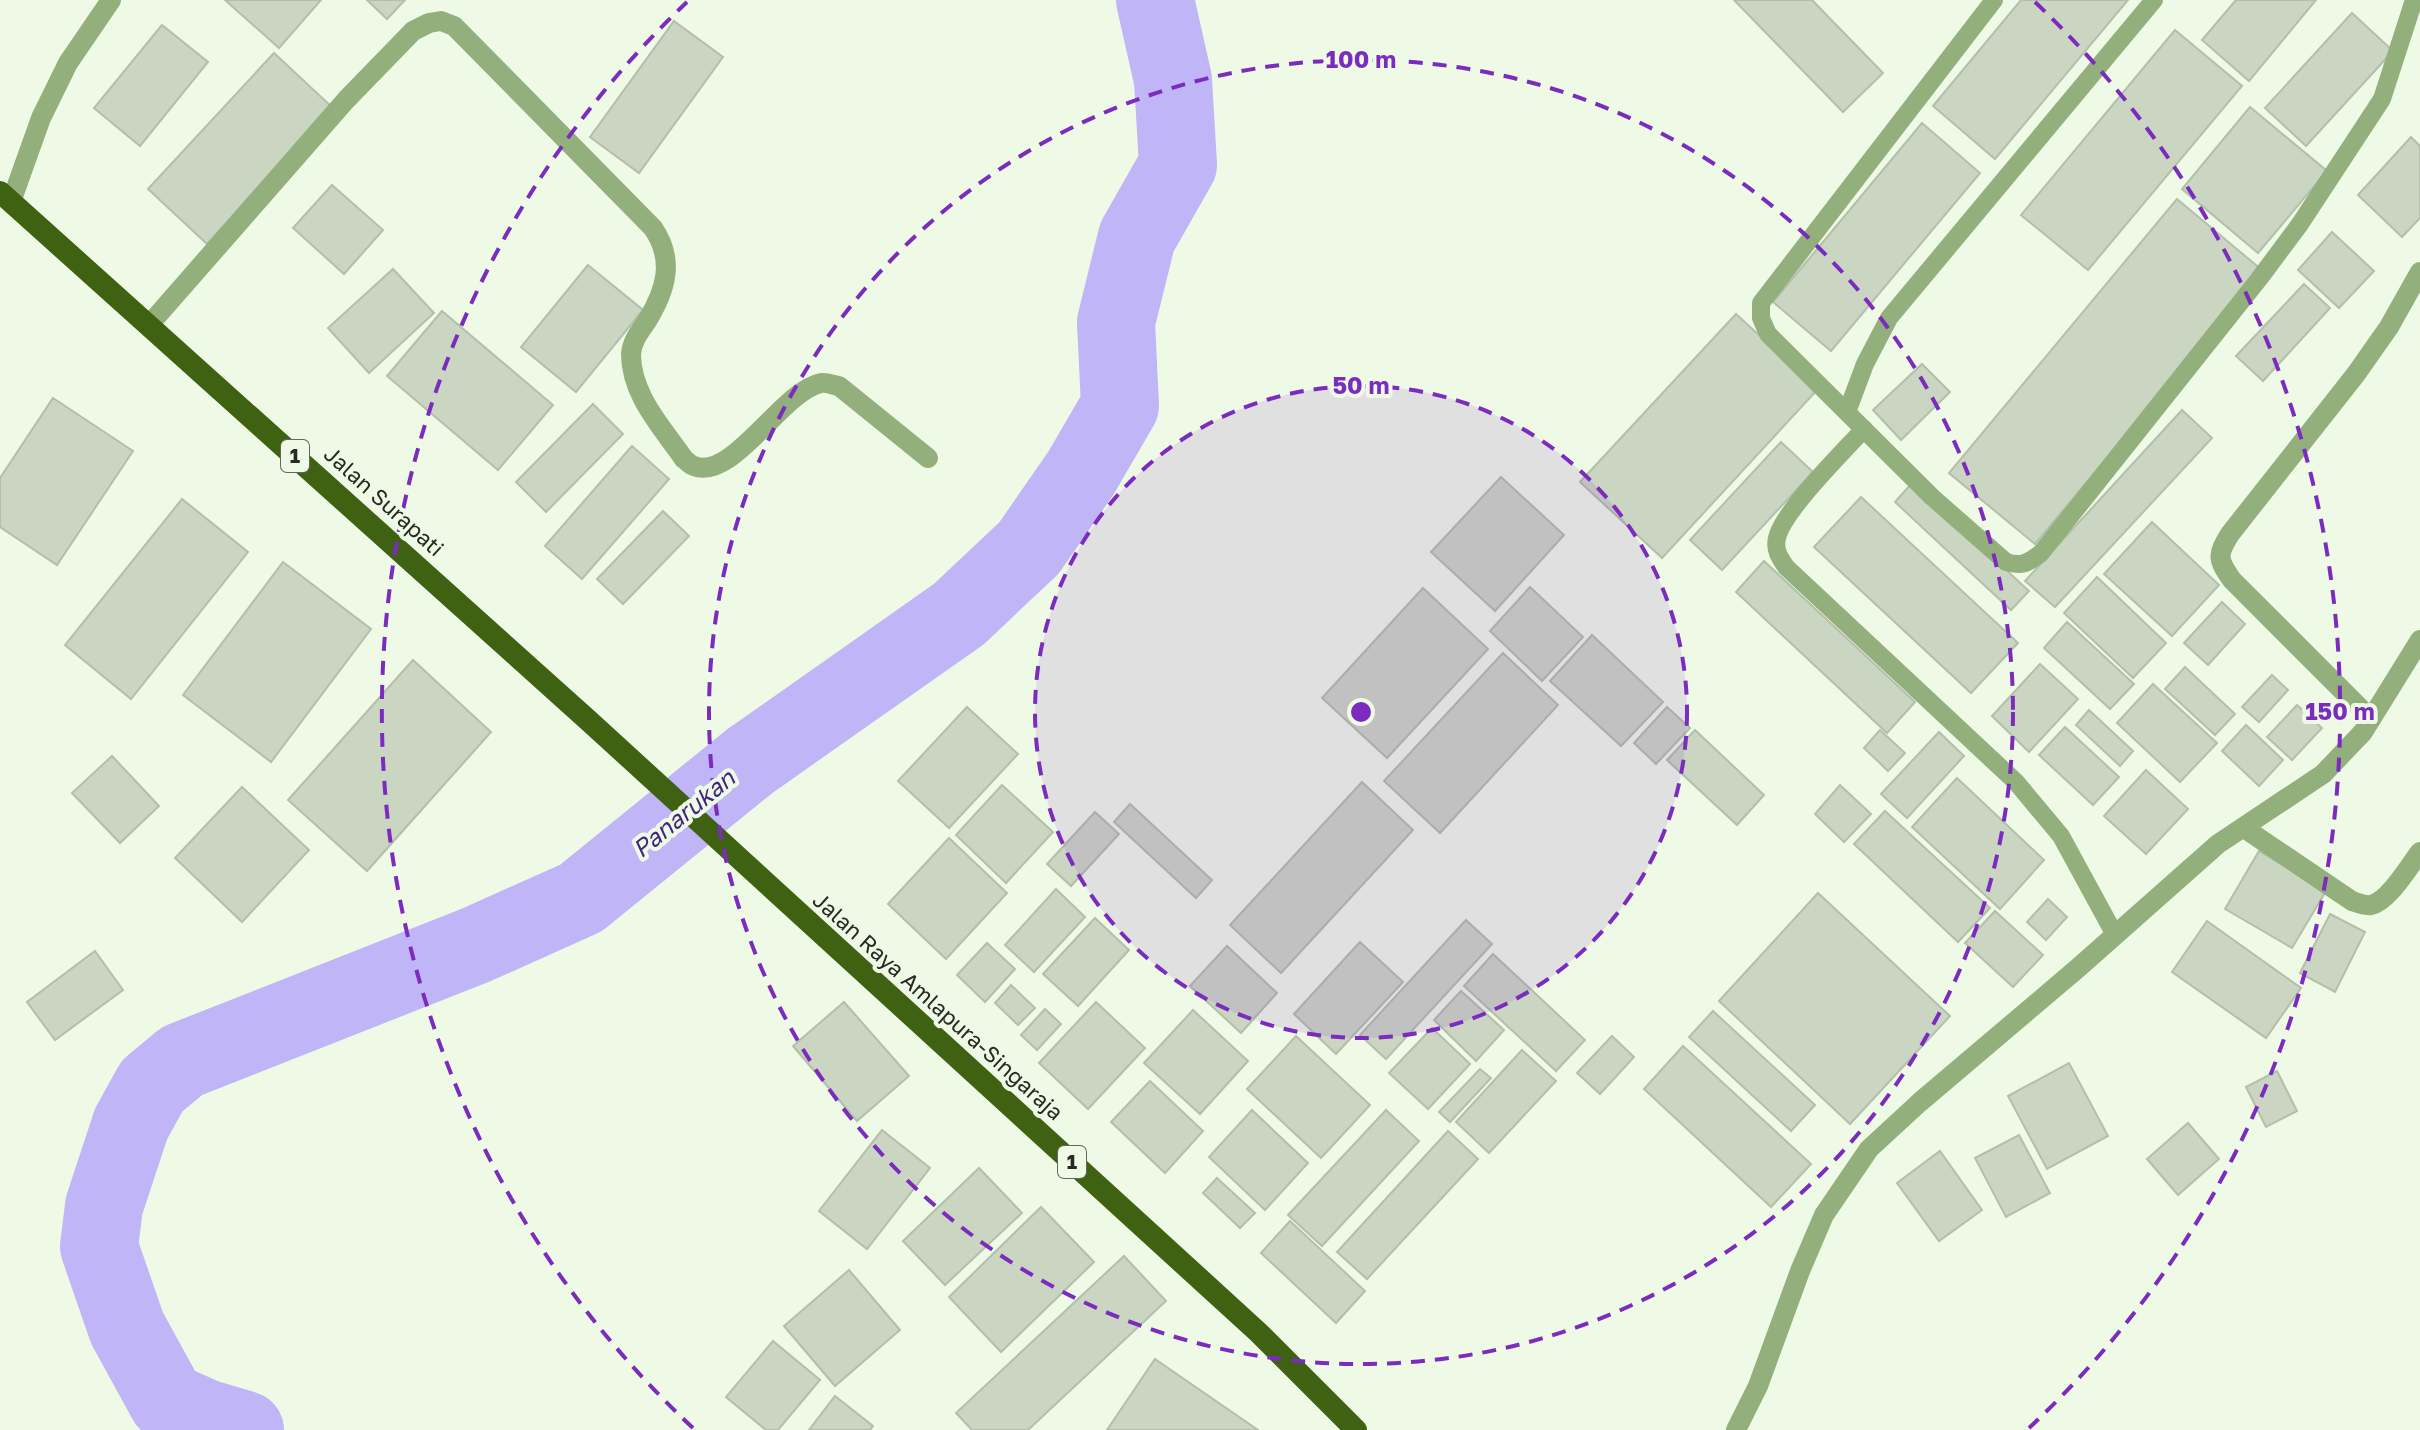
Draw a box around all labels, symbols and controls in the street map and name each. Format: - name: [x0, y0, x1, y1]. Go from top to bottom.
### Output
- text: 100 m: [1326, 44, 1396, 73]
- text: 50 m: [1332, 370, 1390, 399]
- road number: 1: [281, 440, 309, 472]
- street label: Jalan Surapati: [319, 440, 450, 561]
- text: 150 m: [2305, 696, 2375, 725]
- centre of rings: [1347, 698, 1375, 726]
- water label: Panarukan: [626, 762, 741, 863]
- street label: Jalan Raya Amlapura-Singaraja: [808, 886, 1069, 1125]
- road number: 1: [1058, 1146, 1086, 1178]

